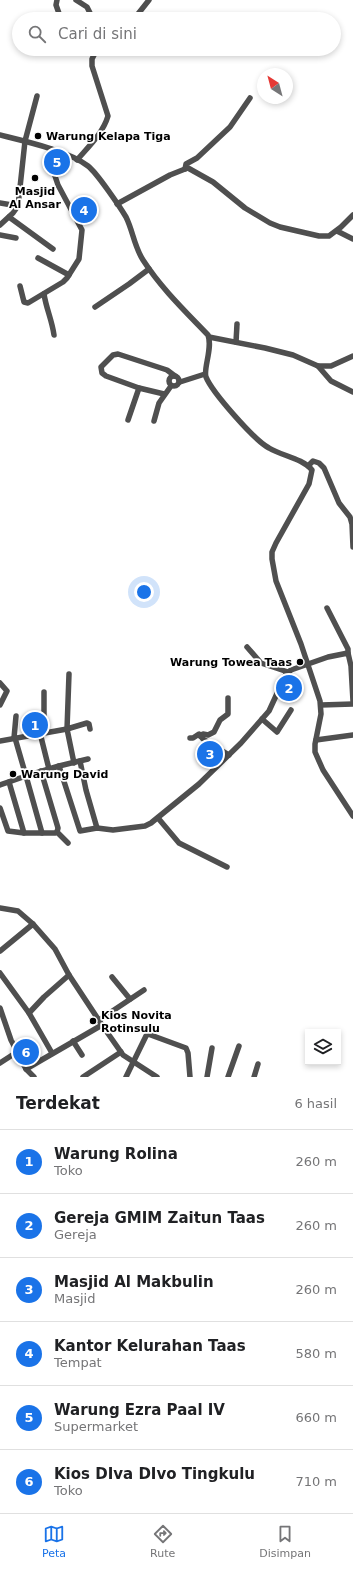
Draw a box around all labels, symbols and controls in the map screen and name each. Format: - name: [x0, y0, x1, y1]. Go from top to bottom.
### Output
- search box: [12, 12, 341, 56]
- icon: search: [26, 23, 48, 45]
- text: Cari di sini: [58, 25, 137, 43]
- north arrow: [257, 68, 293, 104]
- place label: Warung Kelapa Tiga: [46, 130, 171, 143]
- marker: Warung Kelapa Tiga: [33, 131, 43, 141]
- pin: 5: [44, 147, 70, 177]
- marker: Masjid Al Ansar: [30, 173, 40, 183]
- place label: Masjid Al Ansar: [9, 185, 61, 211]
- pin: 4: [71, 195, 97, 225]
- your location: [134, 582, 154, 602]
- place label: Warung Towea Taas: [170, 656, 292, 669]
- marker: Warung Towea Taas: [295, 657, 305, 667]
- pin: 2: [276, 673, 302, 703]
- pin: 1: [22, 710, 48, 740]
- pin: 3: [197, 739, 223, 769]
- place label: Warung David: [21, 768, 108, 781]
- marker: Warung David: [8, 769, 18, 779]
- place label: Kios Novita Rotinsulu: [101, 1009, 172, 1035]
- marker: Kios Novita Rotinsulu: [88, 1016, 98, 1026]
- map controls: [305, 1029, 341, 1065]
- button: layers: [305, 1029, 341, 1065]
- pin: 6: [13, 1037, 39, 1067]
- text: Terdekat: [16, 1093, 100, 1113]
- text: 6 hasil: [294, 1096, 337, 1111]
- text: Warung Rolina: [54, 1145, 178, 1163]
- text: 1: [24, 1154, 34, 1169]
- text: 260 m: [295, 1154, 337, 1169]
- text: Toko: [54, 1163, 83, 1178]
- text: Gereja GMIM Zaitun Taas: [54, 1209, 265, 1227]
- text: 2: [24, 1218, 34, 1233]
- text: 260 m: [295, 1218, 337, 1233]
- text: Gereja: [54, 1227, 97, 1242]
- text: Masjid Al Makbulin: [54, 1273, 214, 1291]
- text: 3: [24, 1282, 34, 1297]
- text: 260 m: [295, 1282, 337, 1297]
- text: Masjid: [54, 1291, 95, 1306]
- text: Kantor Kelurahan Taas: [54, 1337, 246, 1355]
- text: 4: [24, 1346, 34, 1361]
- text: 580 m: [295, 1346, 337, 1361]
- text: Tempat: [54, 1355, 102, 1370]
- text: Warung Ezra Paal IV: [54, 1401, 225, 1419]
- text: 5: [24, 1410, 34, 1425]
- text: 660 m: [295, 1410, 337, 1425]
- text: Supermarket: [54, 1419, 138, 1434]
- text: Kios DIva DIvo Tingkulu: [54, 1465, 255, 1483]
- text: 6: [24, 1474, 34, 1489]
- text: 710 m: [295, 1474, 337, 1489]
- text: Toko: [54, 1483, 83, 1498]
- tab: Peta: [42, 1523, 66, 1560]
- tab: Rute: [150, 1523, 175, 1560]
- tab: Disimpan: [259, 1523, 311, 1560]

